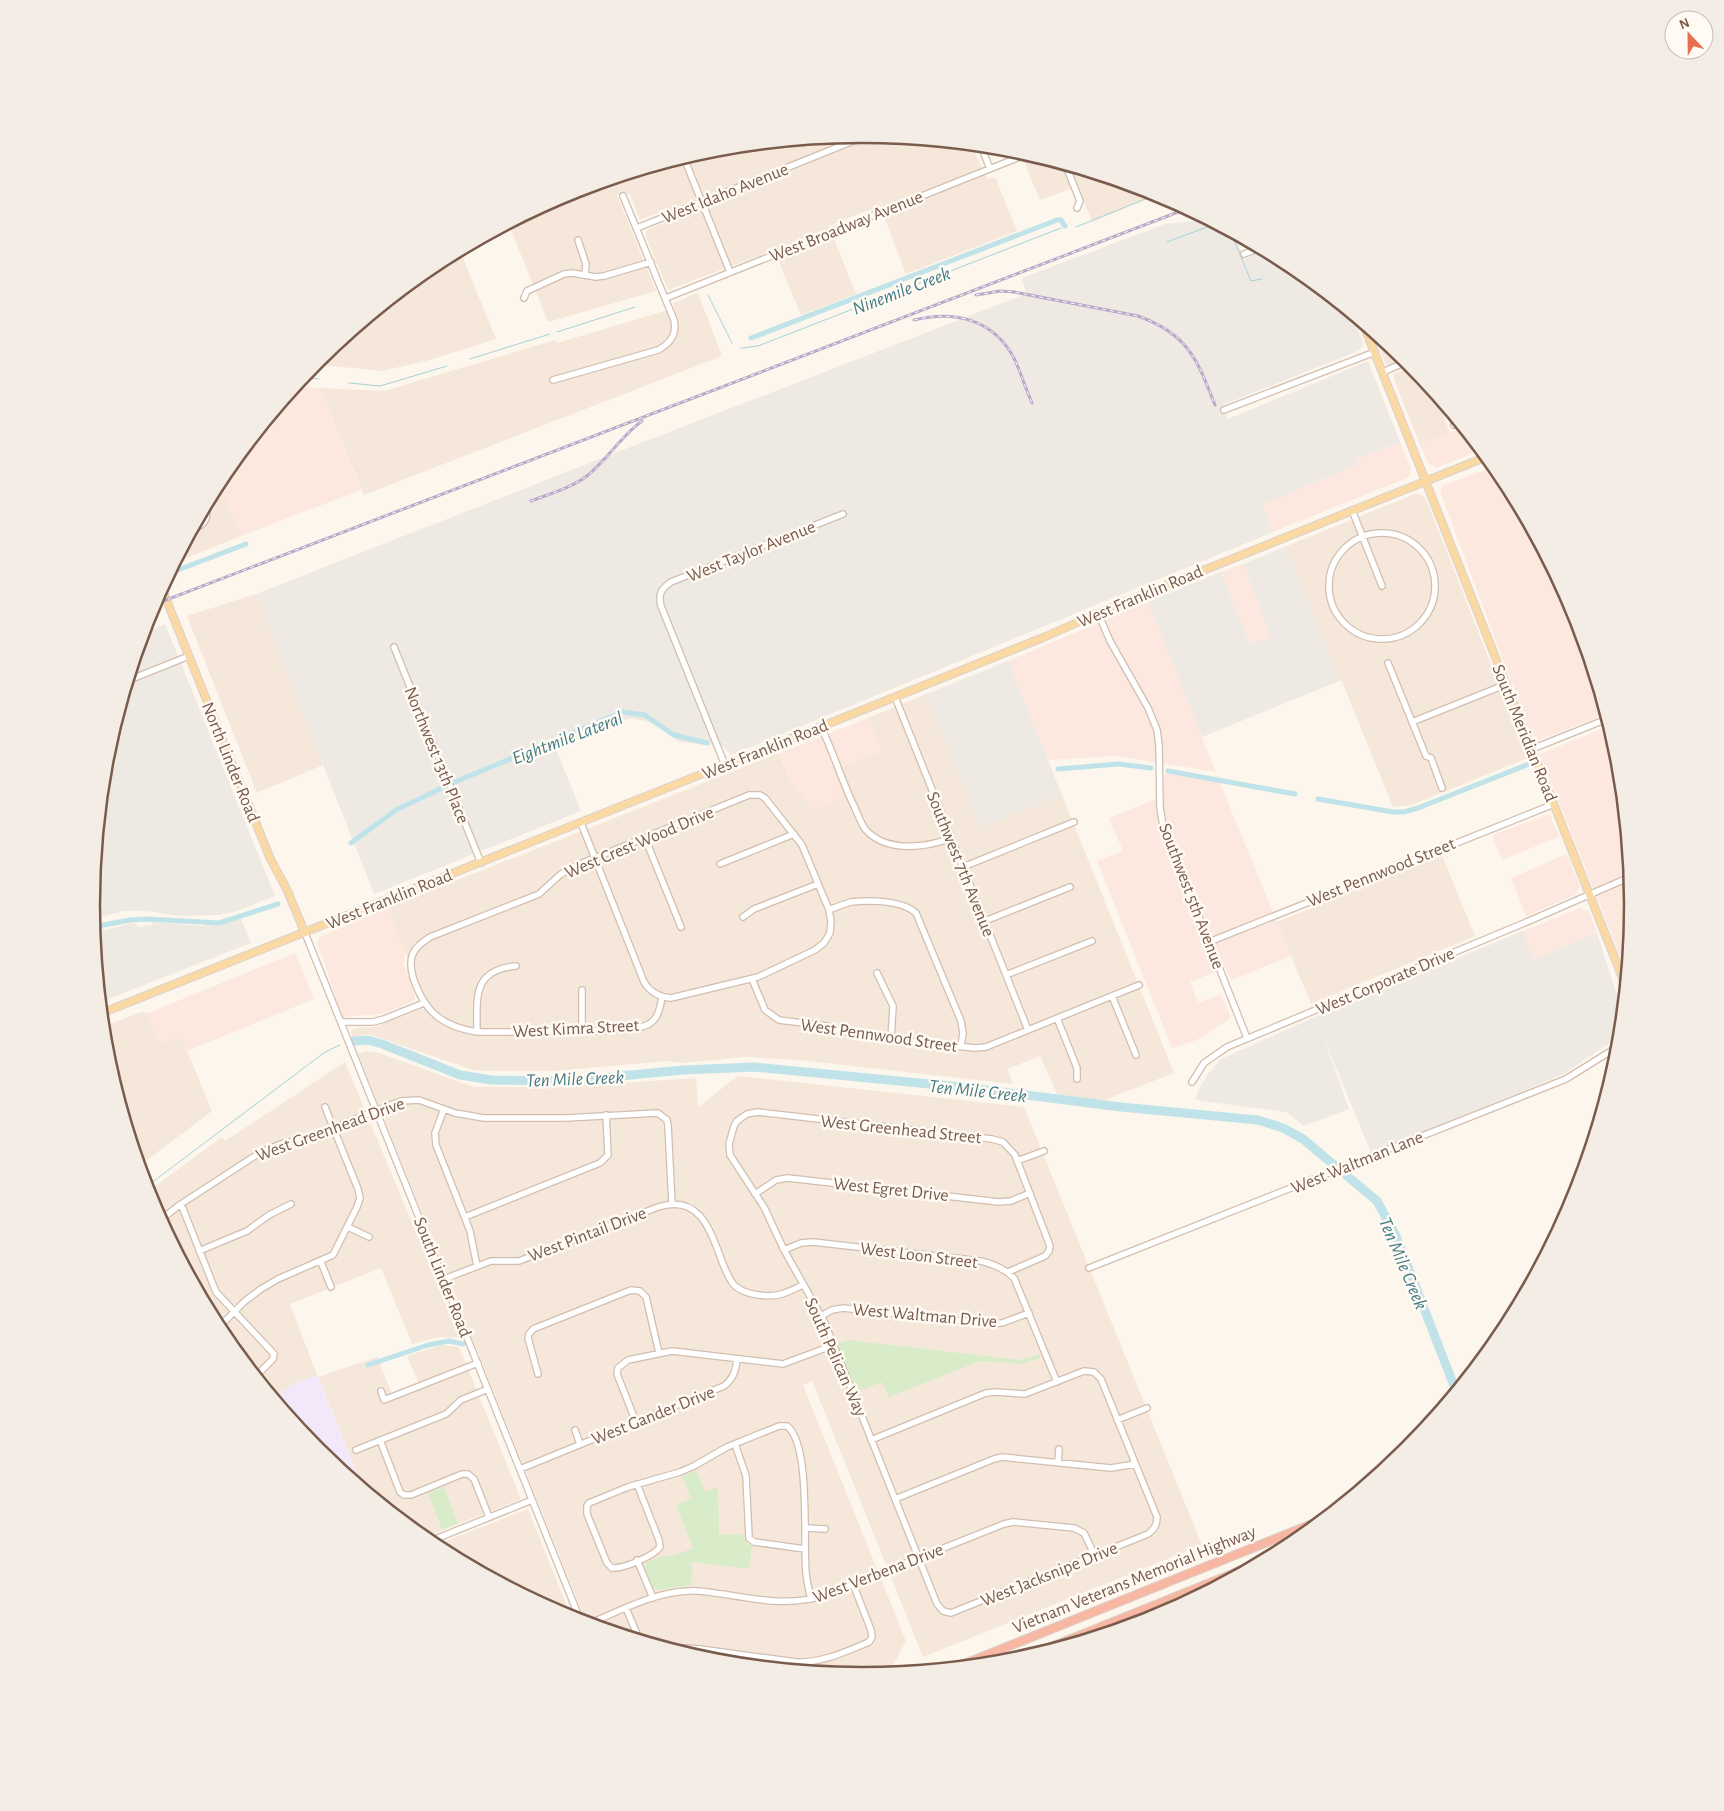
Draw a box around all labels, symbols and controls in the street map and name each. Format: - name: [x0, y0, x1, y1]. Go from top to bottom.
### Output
- north arrow: [1664, 10, 1714, 60]
- text: N: [1677, 16, 1692, 32]
- street label: West Idaho Avenue: [660, 160, 791, 228]
- street label: West Broadway Avenue: [767, 188, 926, 266]
- water label: Ninemile Creek: [850, 264, 953, 319]
- street label: West Taylor Avenue: [685, 518, 818, 586]
- street label: West Franklin Road: [1075, 562, 1206, 631]
- street label: South Meridian Road: [1488, 662, 1560, 805]
- street label: Northwest 13th Place: [400, 684, 472, 826]
- street label: North Linder Road: [198, 700, 262, 825]
- water label: Eightmile Lateral: [510, 708, 626, 768]
- street label: West Franklin Road: [700, 716, 831, 783]
- street label: Southwest 7th Avenue: [923, 789, 997, 939]
- street label: West Crest Wood Drive: [562, 803, 717, 882]
- street label: Southwest 5th Avenue: [1155, 821, 1227, 972]
- street label: West Pennwood Street: [1305, 835, 1458, 911]
- street label: West Franklin Road: [324, 866, 455, 933]
- street label: West Corporate Drive: [1314, 945, 1457, 1019]
- street label: West Pennwood Street: [799, 1016, 959, 1056]
- street label: West Kimra Street: [512, 1017, 640, 1041]
- water label: Ten Mile Creek: [526, 1068, 625, 1091]
- water label: Ten Mile Creek: [928, 1077, 1028, 1106]
- street label: West Greenhead Drive: [254, 1095, 407, 1165]
- street label: West Greenhead Street: [820, 1113, 982, 1147]
- street label: West Waltman Lane: [1289, 1128, 1426, 1198]
- street label: West Egret Drive: [832, 1175, 949, 1205]
- street label: West Pintail Drive: [526, 1204, 649, 1266]
- street label: South Linder Road: [410, 1215, 474, 1340]
- water label: Ten Mile Creek: [1375, 1215, 1431, 1313]
- street label: West Loon Street: [859, 1240, 979, 1272]
- street label: South Pelican Way: [801, 1295, 869, 1420]
- street label: West Waltman Drive: [852, 1301, 998, 1331]
- street label: West Gander Drive: [589, 1383, 717, 1449]
- street label: Vietnam Veterans Memorial Highway: [1010, 1523, 1259, 1637]
- street label: West Jacksnipe Drive: [978, 1539, 1120, 1611]
- street label: West Verbena Drive: [811, 1541, 946, 1607]

